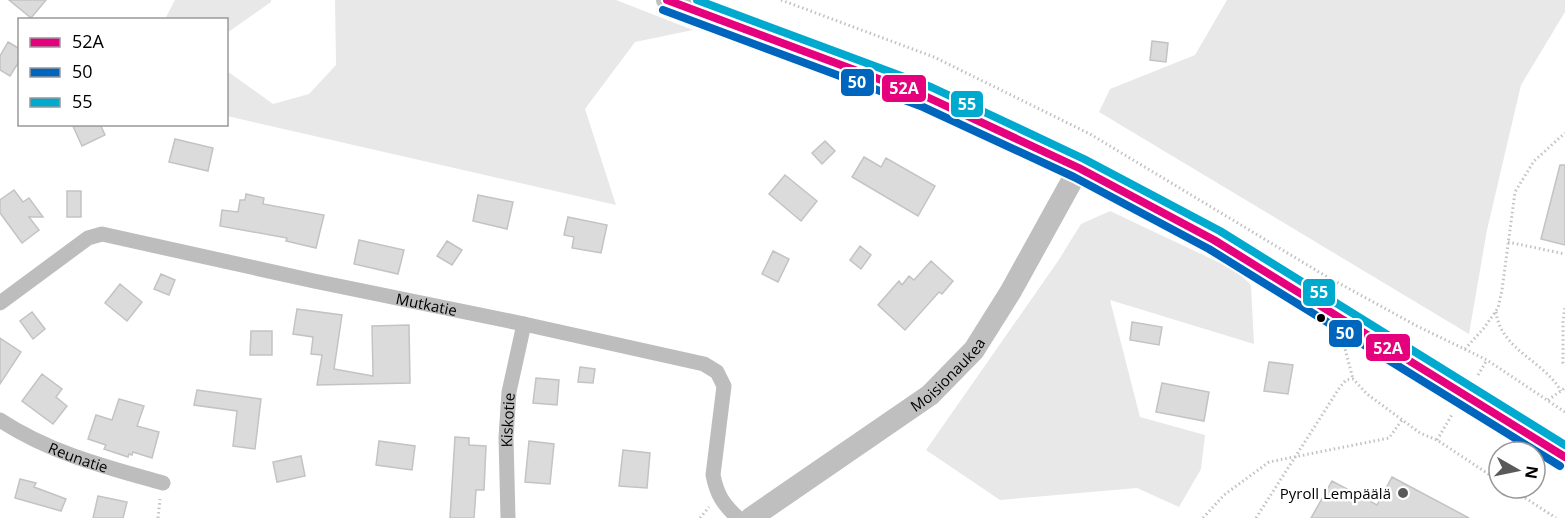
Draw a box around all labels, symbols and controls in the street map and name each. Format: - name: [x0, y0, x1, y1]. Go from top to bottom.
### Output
- legend: [18, 18, 228, 126]
- text: 52A: [72, 29, 105, 53]
- text: 50: [72, 59, 93, 83]
- line badge: 50: [840, 68, 875, 97]
- text: 50: [848, 71, 866, 93]
- line badge: 52A: [881, 74, 927, 103]
- text: 52A: [889, 77, 920, 99]
- text: 55: [72, 89, 93, 113]
- line badge: 55: [950, 90, 984, 118]
- text: 55: [958, 93, 976, 115]
- line badge: 55: [1302, 278, 1336, 307]
- text: 55: [1310, 281, 1328, 303]
- street label: Mutkatie: [394, 288, 459, 320]
- unlabelled marker: [1315, 312, 1327, 324]
- line badge: 50: [1328, 319, 1363, 348]
- text: 50: [1336, 322, 1354, 344]
- line badge: 52A: [1365, 333, 1411, 362]
- street label: Moisionaukea: [906, 334, 989, 416]
- text: 52A: [1373, 337, 1404, 359]
- street label: Kiskotie: [496, 392, 519, 448]
- street label: Reunatie: [45, 437, 111, 477]
- north arrow: [1487, 440, 1547, 500]
- text: N: [1520, 464, 1544, 480]
- place label: Pyroll Lempäälä: [1280, 483, 1391, 503]
- marker: Pyroll Lempäälä: [1396, 486, 1410, 500]

